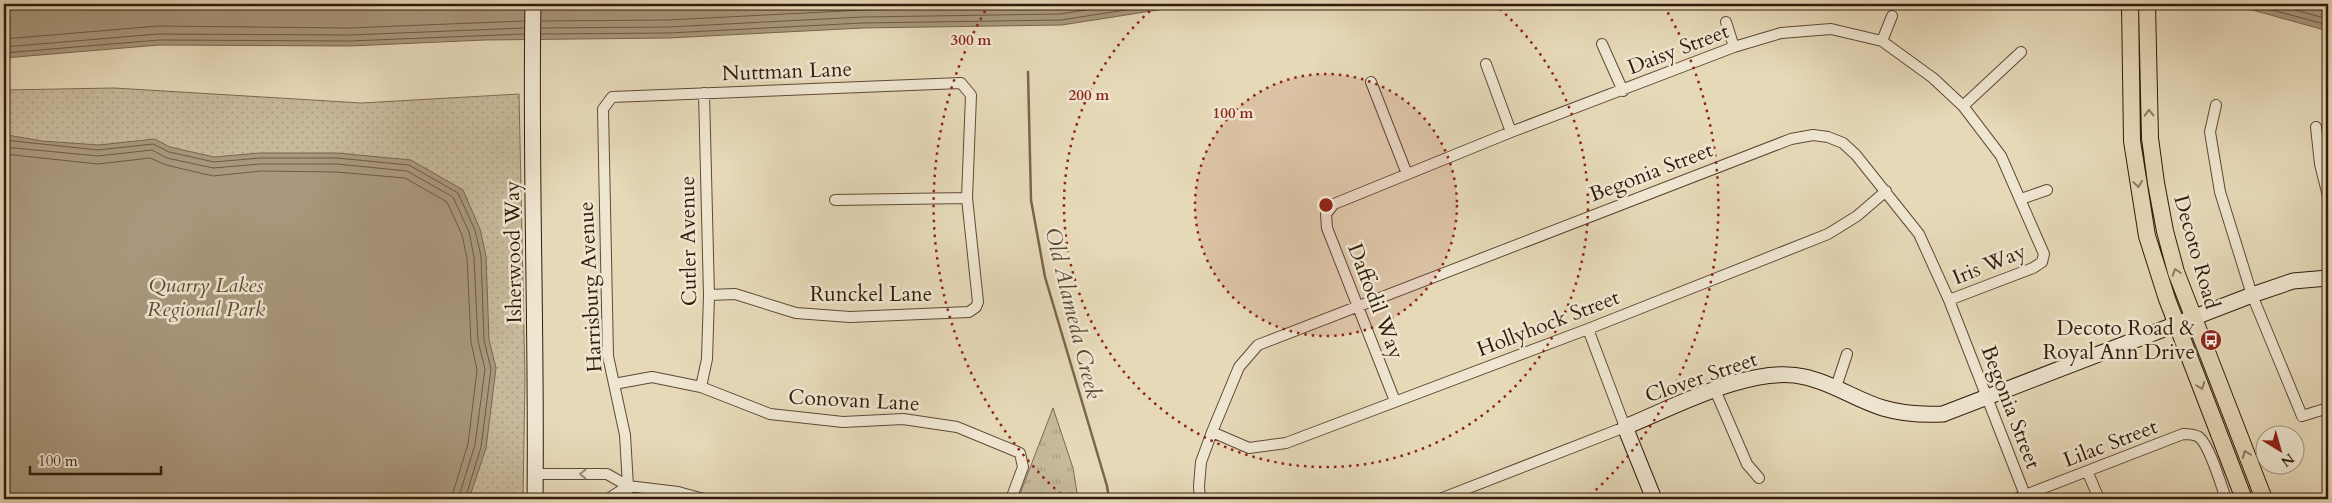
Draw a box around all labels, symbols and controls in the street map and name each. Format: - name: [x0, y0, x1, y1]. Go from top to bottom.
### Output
- street label: Daisy Street: [1623, 17, 1733, 82]
- text: 300 m: [951, 30, 992, 50]
- street label: Nuttman Lane: [721, 55, 853, 88]
- text: 200 m: [1069, 85, 1110, 105]
- text: 100 m: [1213, 103, 1254, 123]
- one-way arrow: [2144, 108, 2155, 116]
- street label: Begonia Street: [1585, 136, 1717, 209]
- street label: Cutler Avenue: [673, 175, 704, 306]
- street label: Isherwood Way: [498, 180, 529, 324]
- one-way arrow: [2132, 181, 2143, 189]
- street label: Decoto Road: [2166, 192, 2227, 313]
- centre of rings: [1317, 196, 1335, 214]
- street label: Harrisburg Avenue: [572, 201, 609, 373]
- water label: Old Alameda Creek: [1037, 224, 1109, 402]
- street label: Iris Way: [1948, 237, 2030, 292]
- street label: Daffodil Way: [1340, 239, 1411, 363]
- one-way arrow: [2172, 269, 2182, 277]
- park label: Quarry Lakes Regional Park: [147, 271, 266, 324]
- street label: Runckel Lane: [810, 280, 932, 309]
- street label: Hollyhock Street: [1473, 283, 1624, 364]
- place label: Decoto Road & Royal Ann Drive: [2043, 314, 2195, 367]
- bus stop icon: Decoto Road & Royal Ann Drive: [2199, 328, 2223, 352]
- street label: Begonia Street: [1974, 341, 2047, 473]
- street label: Clover Street: [1641, 345, 1761, 410]
- one-way arrow: [2195, 381, 2205, 390]
- street label: Conovan Lane: [788, 383, 920, 418]
- street label: Lilac Street: [2059, 412, 2162, 475]
- north arrow: [2254, 426, 2304, 476]
- scale bar: [30, 443, 161, 475]
- text: N: [2277, 449, 2298, 471]
- one-way arrow: [2242, 450, 2252, 459]
- text: 100 m: [38, 451, 78, 471]
- one-way arrow: [579, 469, 587, 479]

